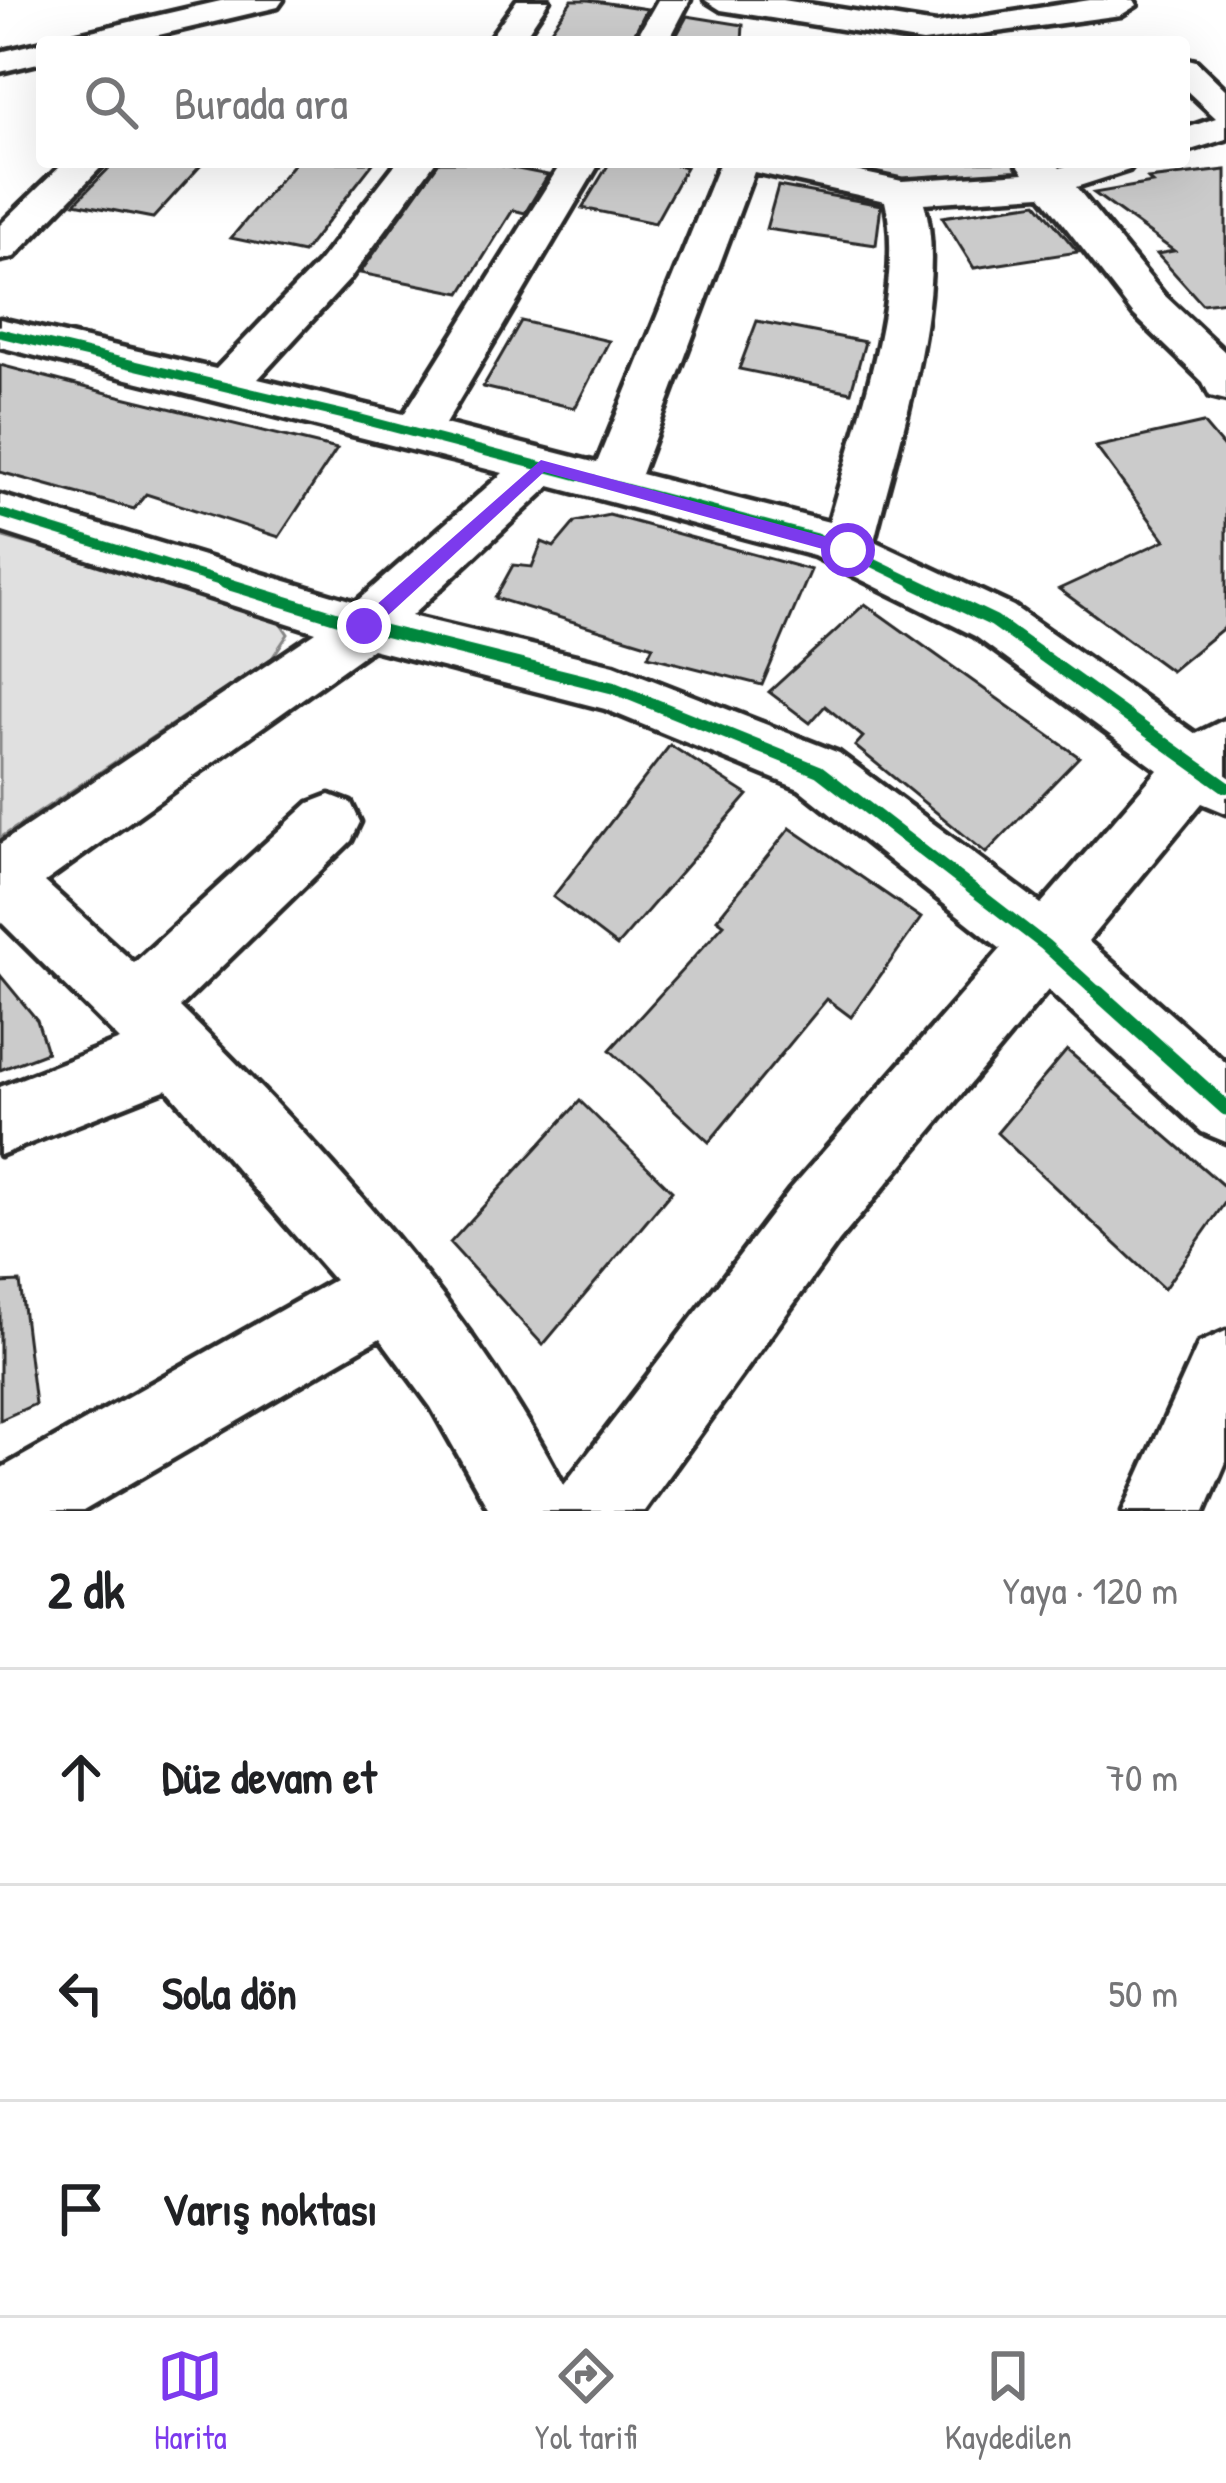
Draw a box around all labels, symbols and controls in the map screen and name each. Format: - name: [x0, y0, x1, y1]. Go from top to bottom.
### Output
- search box: [36, 36, 1190, 168]
- icon: search: [78, 69, 144, 135]
- text: Burada ara: [174, 72, 348, 133]
- route start: [821, 523, 875, 577]
- route end: [337, 599, 391, 653]
- text: 2 dk: [48, 1555, 125, 1624]
- text: Yaya · 120 m: [1003, 1563, 1178, 1616]
- icon: ahead: [48, 1744, 114, 1810]
- text: Düz devam et: [162, 1746, 376, 1807]
- text: 70 m: [1106, 1750, 1178, 1803]
- icon: left: [48, 1960, 114, 2026]
- text: Sola dön: [162, 1962, 297, 2023]
- text: 50 m: [1109, 1966, 1178, 2019]
- icon: arrive: [48, 2176, 114, 2242]
- text: Varış noktası: [162, 2178, 378, 2239]
- tab: Harita: [154, 2343, 227, 2459]
- tab: Yol tarifi: [535, 2343, 637, 2459]
- tab: Kaydedilen: [945, 2343, 1072, 2459]

